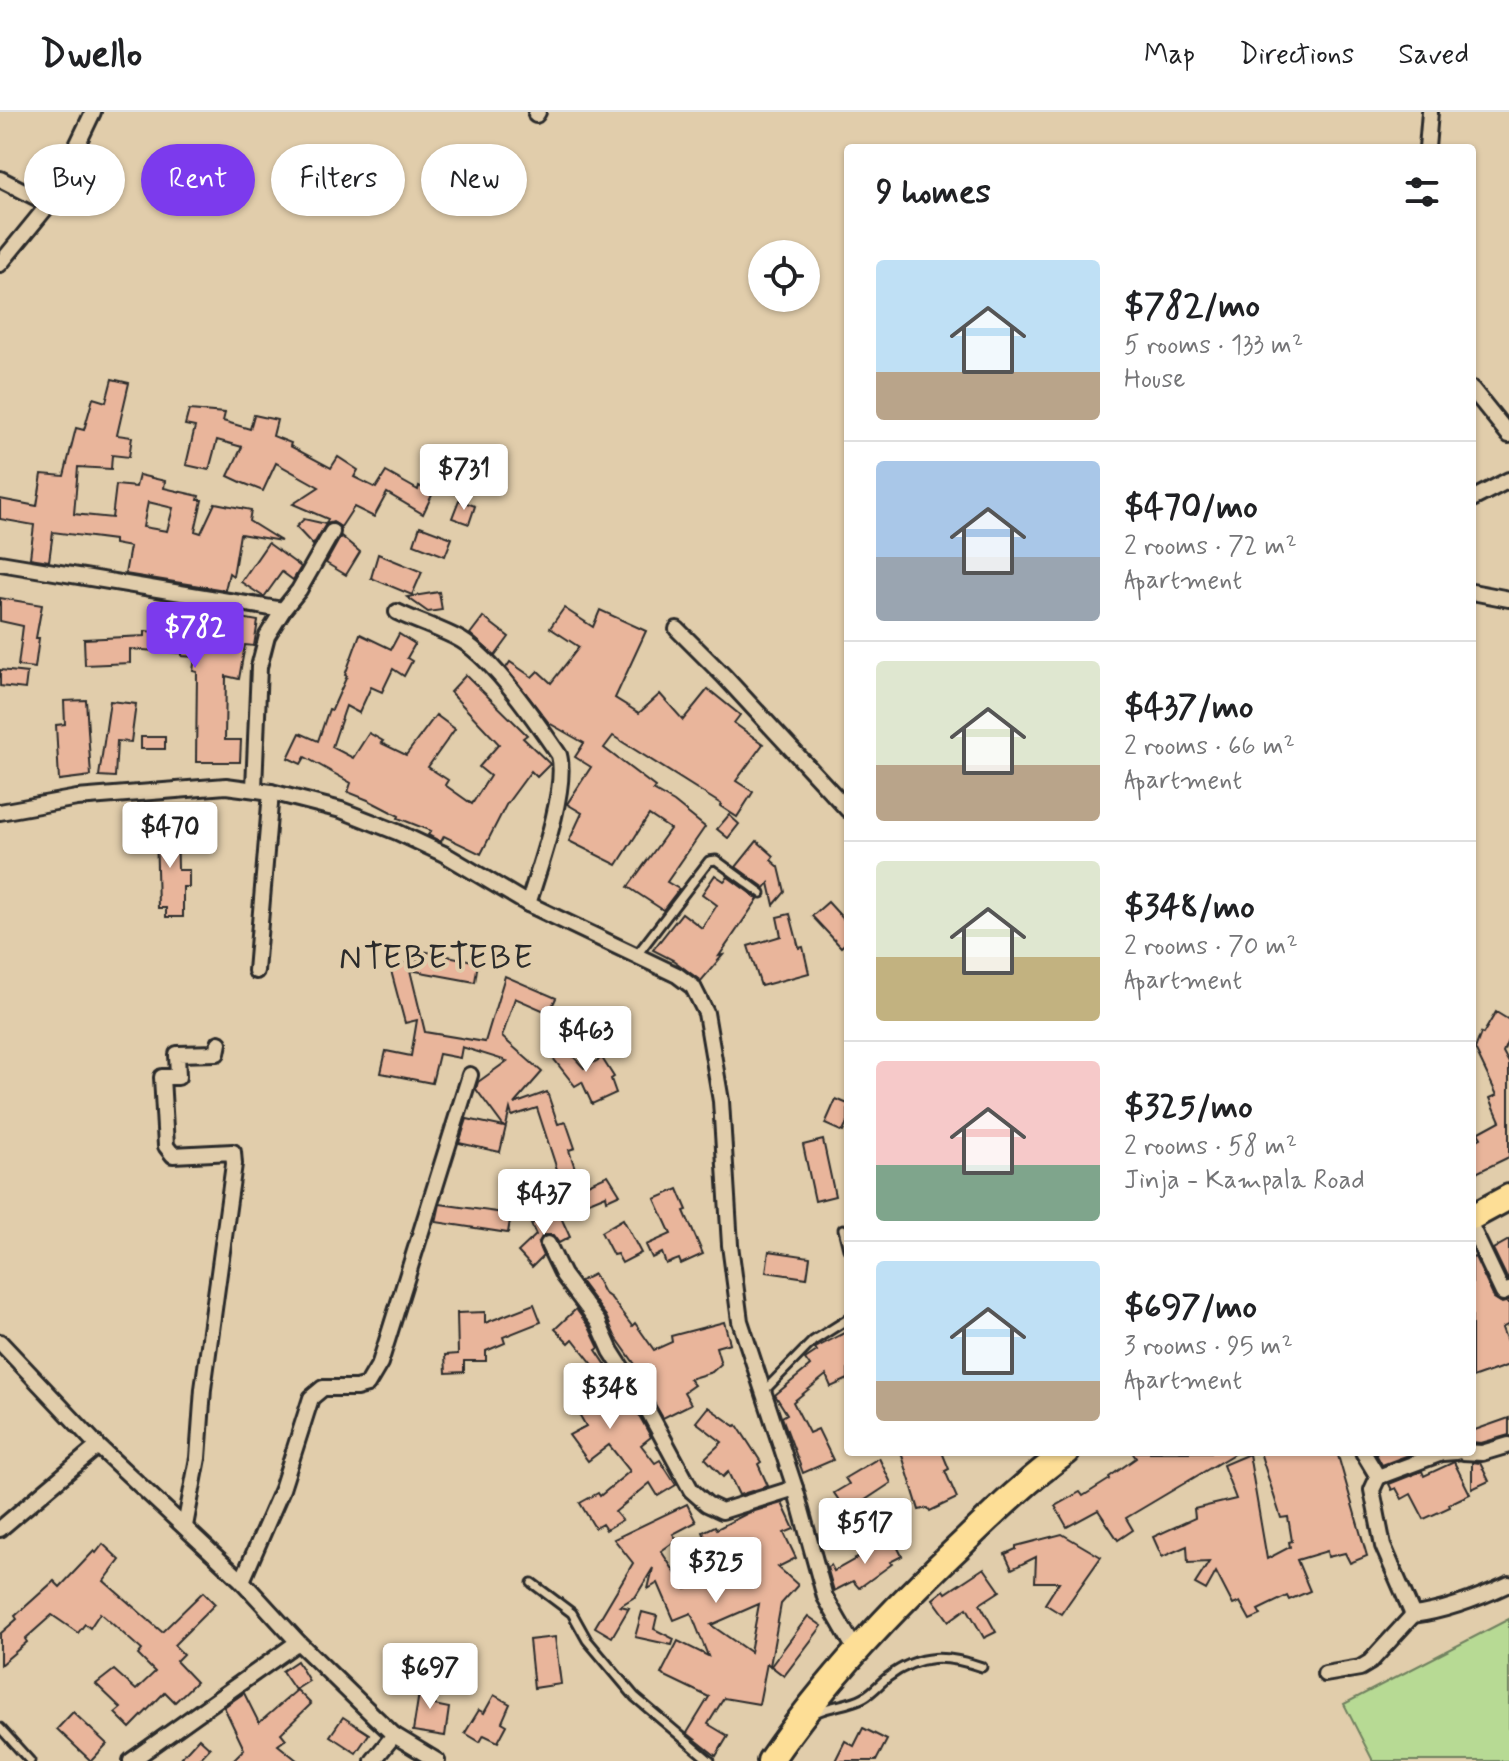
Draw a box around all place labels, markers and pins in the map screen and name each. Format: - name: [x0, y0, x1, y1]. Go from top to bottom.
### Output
- pin: $731: [417, 444, 511, 512]
- pin: $782: [148, 602, 242, 670]
- pin: $470: [123, 802, 217, 870]
- pin: $463: [539, 1006, 633, 1074]
- pin: $437: [497, 1169, 591, 1237]
- pin: $348: [563, 1363, 657, 1431]
- pin: $517: [818, 1498, 912, 1566]
- pin: $325: [669, 1537, 763, 1605]
- pin: $697: [383, 1643, 477, 1711]

